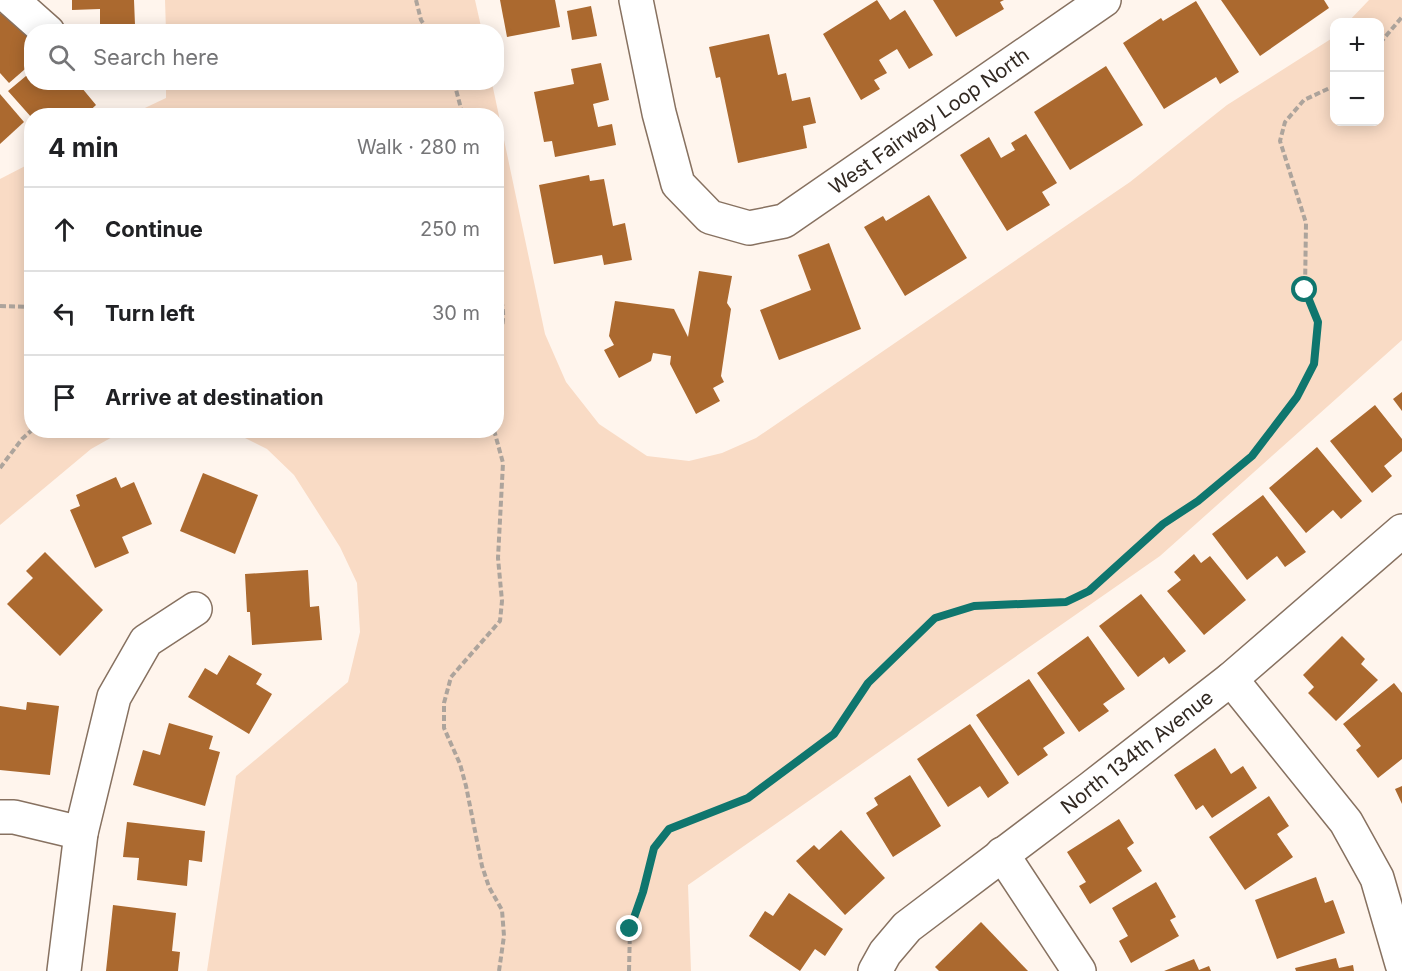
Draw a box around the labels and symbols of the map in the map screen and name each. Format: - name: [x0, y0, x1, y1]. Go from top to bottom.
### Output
- street label: West Fairway Loop North: [824, 43, 1034, 199]
- route start: [1291, 276, 1317, 302]
- street label: North 134th Avenue: [1056, 685, 1218, 819]
- route end: [616, 915, 642, 941]

